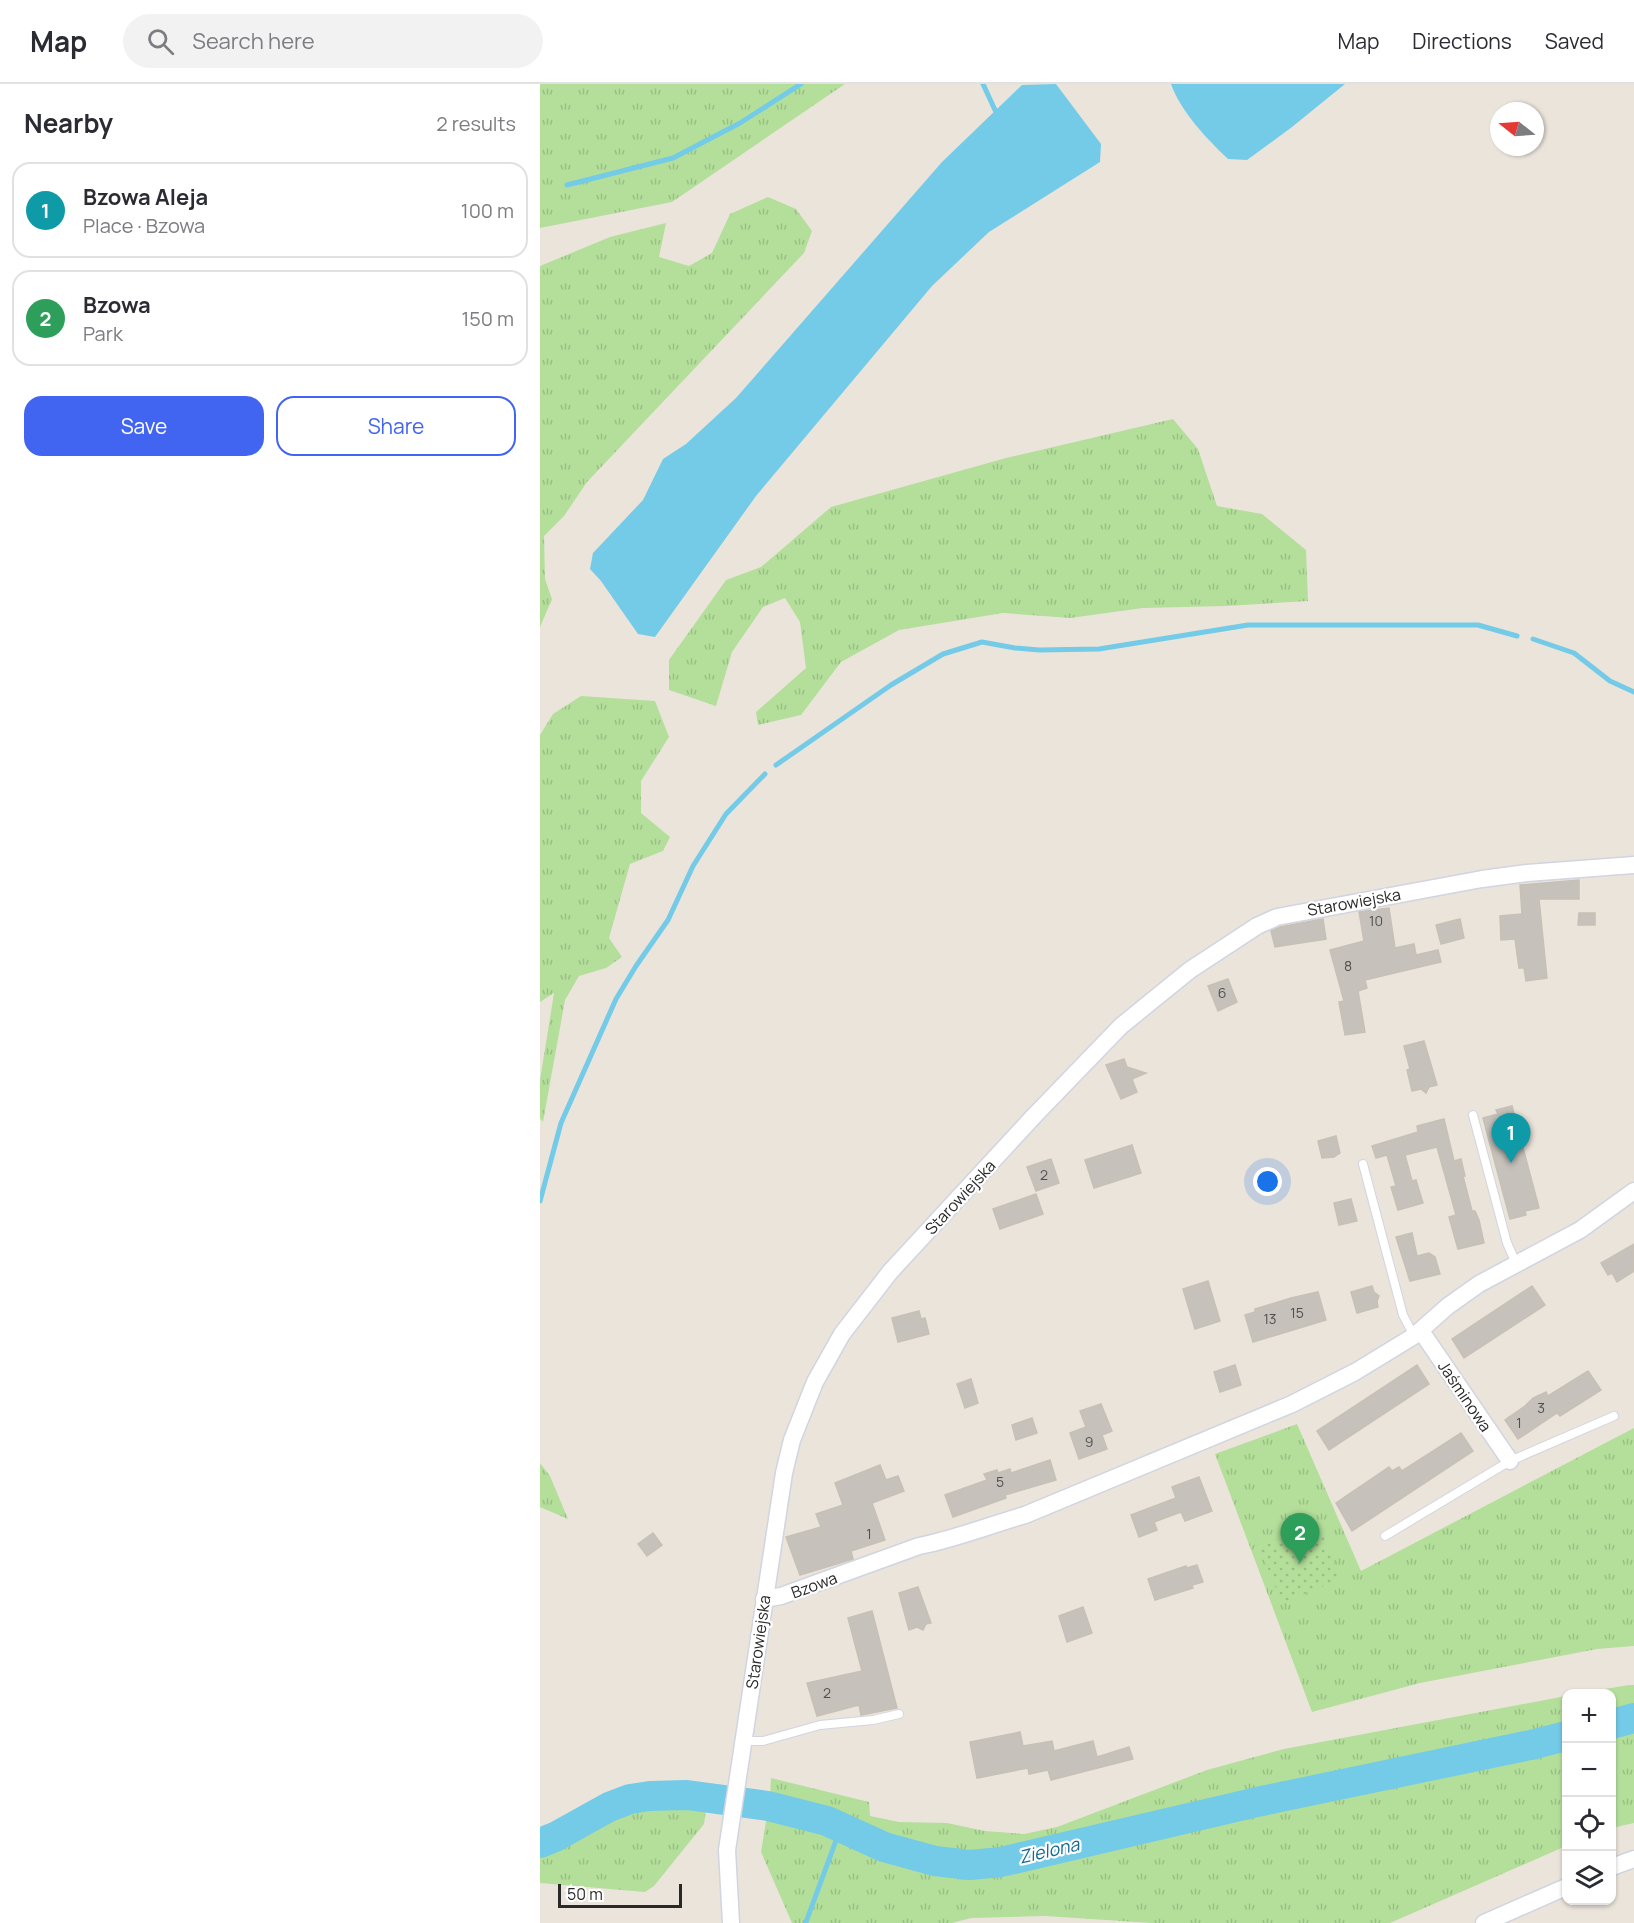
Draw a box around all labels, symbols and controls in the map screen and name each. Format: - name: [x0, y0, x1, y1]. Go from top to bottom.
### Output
- search box: [123, 14, 543, 68]
- text: Map: [30, 22, 87, 60]
- icon: search: [144, 25, 177, 58]
- text: Search here: [192, 26, 315, 56]
- text: Map: [1338, 27, 1379, 55]
- text: Directions: [1412, 27, 1512, 55]
- text: Saved: [1545, 27, 1604, 55]
- north arrow: [1490, 102, 1544, 156]
- text: Nearby: [24, 105, 113, 141]
- text: 2 results: [436, 110, 516, 137]
- text: Bzowa Aleja: [83, 182, 208, 212]
- text: 1: [41, 197, 50, 224]
- text: 100 m: [461, 197, 514, 224]
- text: Place · Bzowa: [83, 212, 205, 239]
- text: Bzowa: [83, 290, 151, 320]
- text: 2: [40, 305, 51, 332]
- text: 150 m: [461, 305, 514, 332]
- text: Park: [83, 320, 123, 347]
- button: Save: [24, 396, 264, 456]
- button: Share: [276, 396, 516, 456]
- street label: Starowiejska: [1306, 883, 1402, 921]
- house number: 10: [1369, 911, 1383, 930]
- house number: 8: [1344, 956, 1352, 975]
- house number: 6: [1218, 983, 1226, 1002]
- pin: 1: [1492, 1114, 1530, 1163]
- street label: Starowiejska: [920, 1155, 1000, 1239]
- house number: 2: [1040, 1165, 1048, 1184]
- your location: [1253, 1167, 1282, 1196]
- house number: 15: [1290, 1303, 1304, 1322]
- house number: 13: [1263, 1309, 1277, 1328]
- street label: Jaśminowa: [1433, 1356, 1497, 1436]
- house number: 3: [1537, 1398, 1545, 1417]
- house number: 1: [1516, 1413, 1522, 1432]
- house number: 9: [1085, 1432, 1093, 1451]
- house number: 5: [996, 1472, 1004, 1491]
- pin: 2: [1280, 1514, 1320, 1563]
- house number: 1: [866, 1524, 872, 1543]
- street label: Bzowa: [788, 1567, 840, 1603]
- street label: Starowiejska: [741, 1594, 775, 1690]
- house number: 2: [823, 1683, 831, 1702]
- map controls: [1562, 1689, 1616, 1905]
- button: +: [1562, 1689, 1616, 1743]
- button: −: [1562, 1743, 1616, 1797]
- button: locate: [1562, 1797, 1616, 1851]
- water label: Zielona: [1016, 1831, 1082, 1869]
- button: layers: [1562, 1851, 1616, 1905]
- scale bar: [558, 1881, 682, 1908]
- text: 50 m: [567, 1883, 603, 1905]

